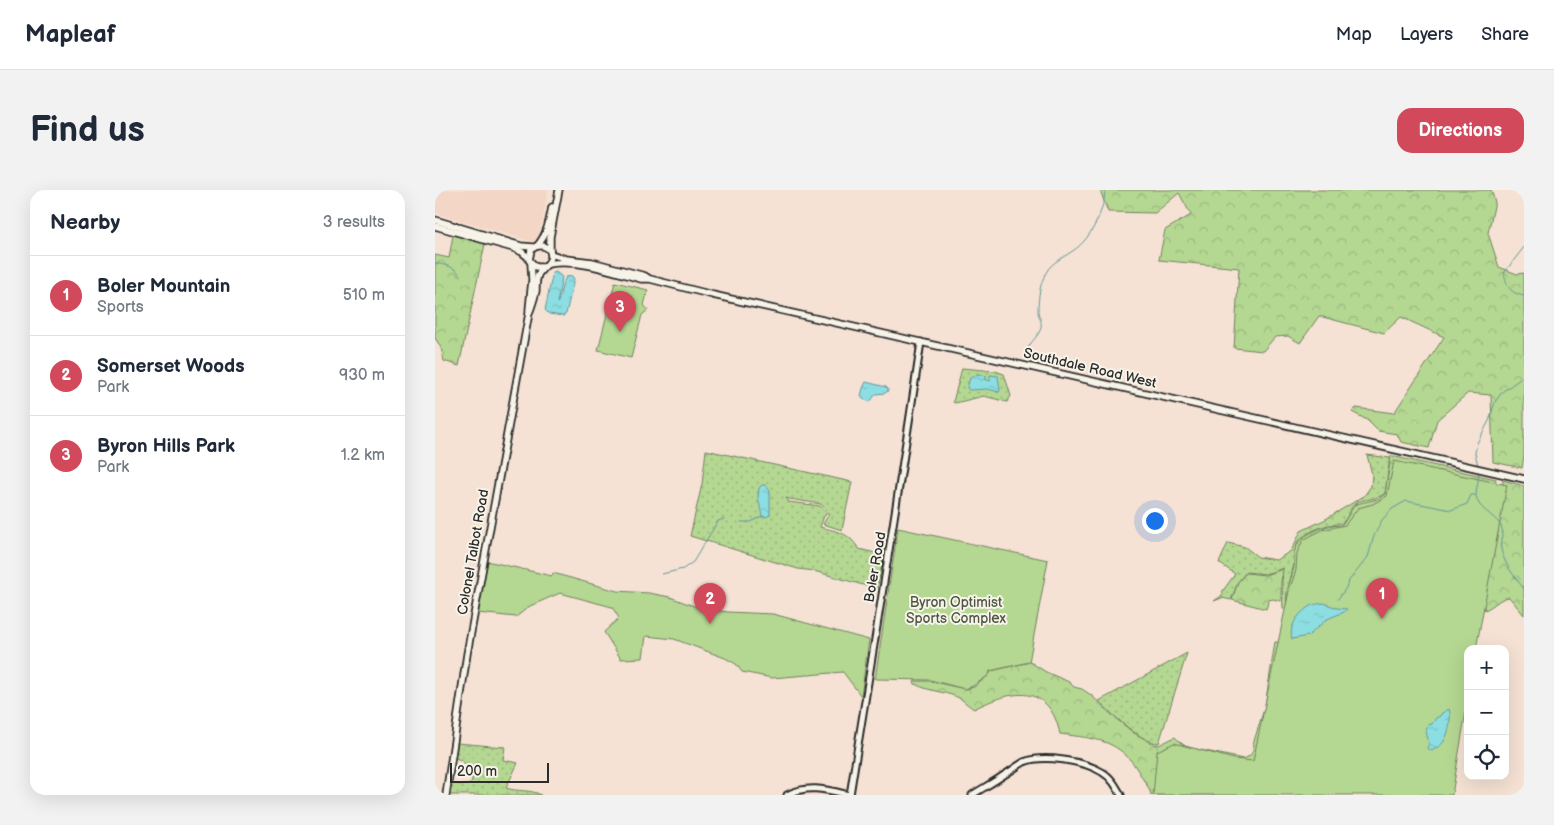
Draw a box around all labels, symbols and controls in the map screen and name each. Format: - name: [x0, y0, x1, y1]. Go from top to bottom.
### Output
- text: Mapleaf: [25, 20, 116, 49]
- text: Map: [1336, 24, 1372, 45]
- text: Layers: [1400, 24, 1453, 45]
- text: Share: [1481, 24, 1529, 45]
- button: Directions: [1397, 108, 1524, 153]
- text: Find us: [30, 109, 145, 152]
- text: Nearby: [50, 210, 120, 235]
- text: 3 results: [323, 213, 385, 232]
- text: Boler Mountain: [97, 275, 230, 298]
- text: 1: [63, 286, 69, 305]
- text: 510 m: [343, 286, 385, 305]
- pin: 3: [604, 291, 636, 332]
- text: Sports: [97, 298, 144, 317]
- street label: Southdale Road West: [1022, 344, 1159, 392]
- text: Somerset Woods: [97, 355, 245, 378]
- text: 2: [61, 366, 71, 385]
- text: 930 m: [339, 366, 385, 385]
- text: Park: [97, 378, 129, 397]
- text: Byron Hills Park: [97, 435, 235, 458]
- text: 3: [61, 446, 71, 465]
- text: 1.2 km: [341, 446, 385, 465]
- text: Park: [97, 458, 129, 477]
- street label: Colonel Talbot Road: [454, 488, 492, 616]
- your location: [1142, 508, 1168, 534]
- street label: Boler Road: [860, 530, 890, 604]
- pin: 1: [1366, 578, 1398, 619]
- pin: 2: [694, 583, 726, 624]
- park label: Byron Optimist Sports Complex: [906, 594, 1006, 627]
- map controls: [1464, 645, 1509, 780]
- button: +: [1464, 645, 1509, 690]
- button: −: [1464, 690, 1509, 735]
- button: locate: [1464, 735, 1509, 780]
- scale bar: [450, 760, 549, 783]
- text: 200 m: [457, 763, 497, 780]

